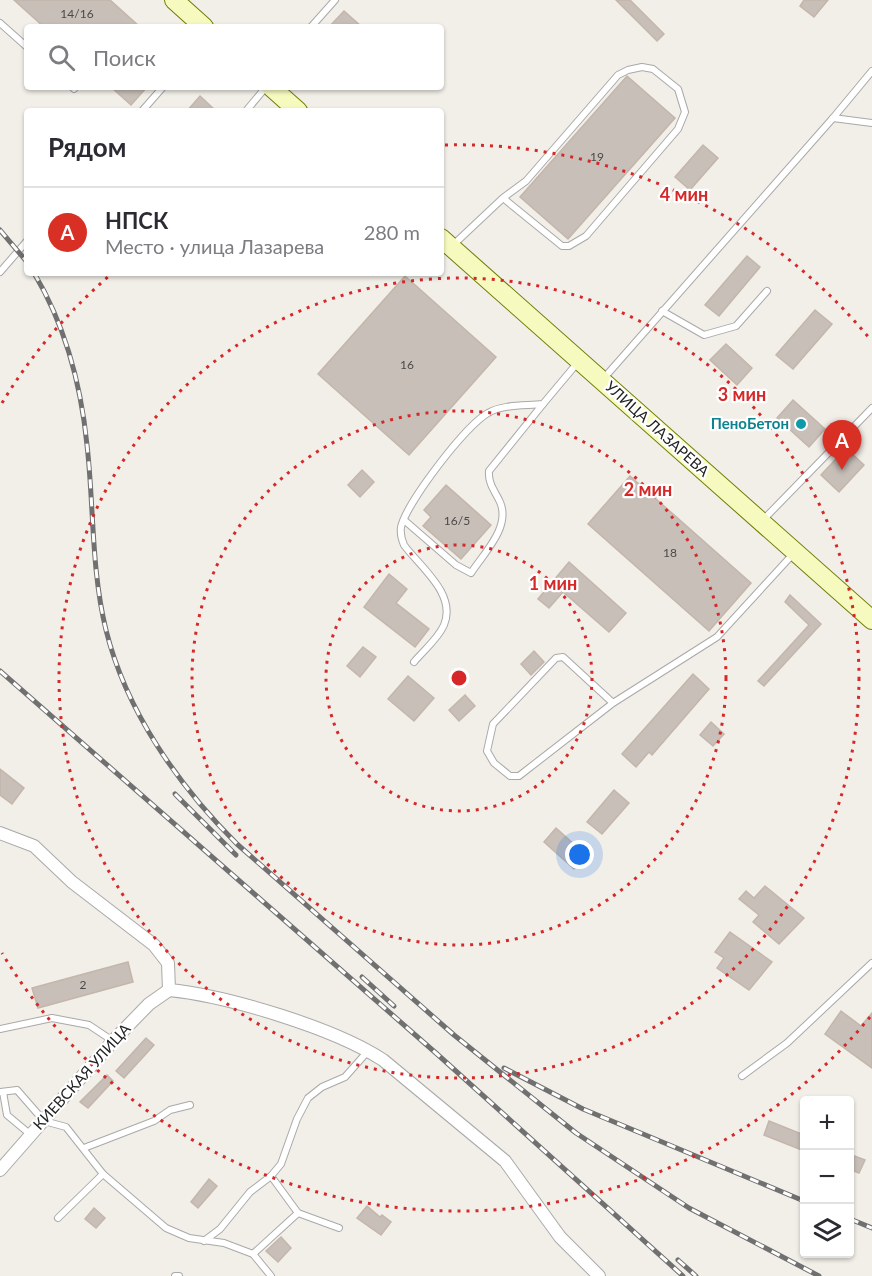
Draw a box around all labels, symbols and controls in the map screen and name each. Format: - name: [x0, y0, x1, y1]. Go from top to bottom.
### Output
- house number: 14/16: [60, 6, 94, 21]
- search box: [24, 24, 444, 90]
- icon: search: [45, 41, 78, 74]
- text: Поиск: [93, 44, 156, 71]
- text: Рядом: [48, 131, 126, 163]
- house number: 19: [590, 149, 604, 164]
- text: 4 мин: [660, 183, 708, 205]
- text: НПСК: [105, 207, 168, 234]
- text: A: [61, 220, 74, 244]
- text: 280 m: [364, 220, 420, 244]
- text: Место · улица Лазарева: [105, 234, 324, 258]
- house number: 16: [400, 357, 414, 372]
- street label: УЛИЦА ЛАЗАРЕВА: [602, 377, 714, 480]
- text: 3 мин: [718, 383, 766, 405]
- place label: ПеноБетон: [711, 414, 789, 432]
- marker: ПеноБетон: [794, 417, 808, 431]
- pin: A: [822, 420, 862, 470]
- text: 2 мин: [624, 478, 672, 500]
- house number: 16/5: [444, 513, 470, 528]
- house number: 18: [663, 545, 677, 560]
- text: 1 мин: [529, 572, 577, 594]
- centre of rings: [449, 668, 469, 688]
- your location: [565, 840, 594, 869]
- house number: 2: [80, 977, 87, 992]
- street label: КИЕВСКАЯ УЛИЦА: [29, 1019, 134, 1133]
- map controls: [800, 1096, 854, 1258]
- button: +: [800, 1096, 854, 1150]
- button: −: [800, 1150, 854, 1204]
- button: layers: [800, 1204, 854, 1258]

